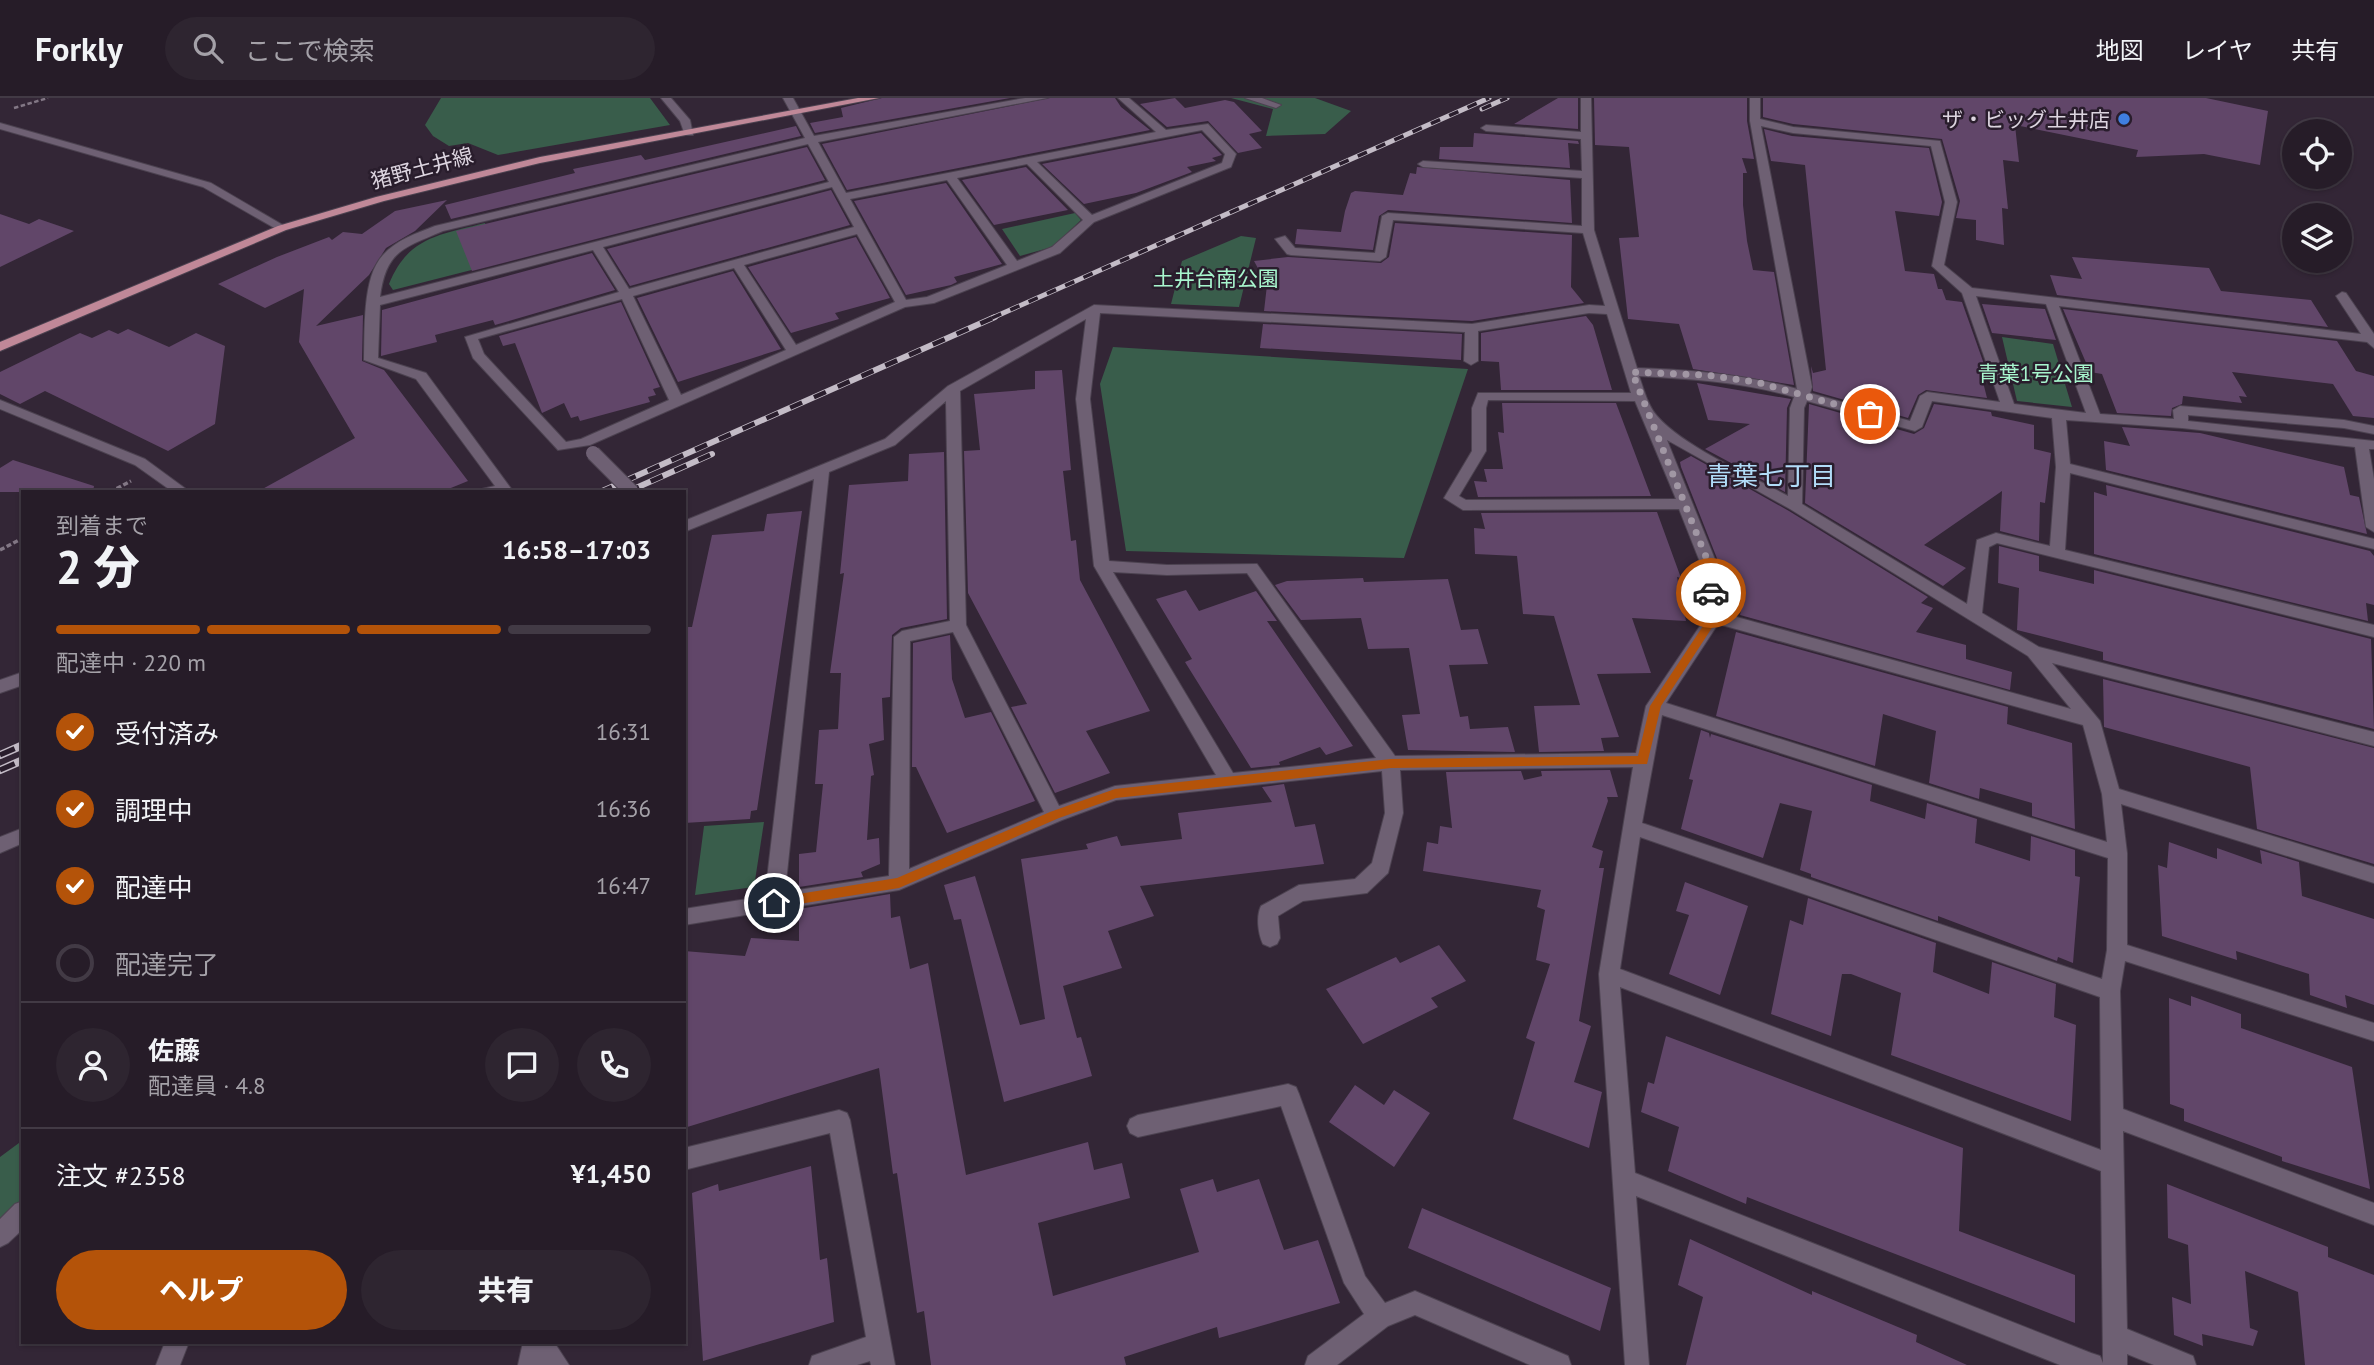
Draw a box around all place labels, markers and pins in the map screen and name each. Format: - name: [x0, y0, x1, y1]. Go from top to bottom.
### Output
- place label: ザ・ビッグ土井店: [1942, 106, 2110, 133]
- marker: ザ・ビッグ土井店: [2116, 111, 2132, 127]
- pin: [1840, 384, 1900, 444]
- pin: [744, 873, 804, 933]

